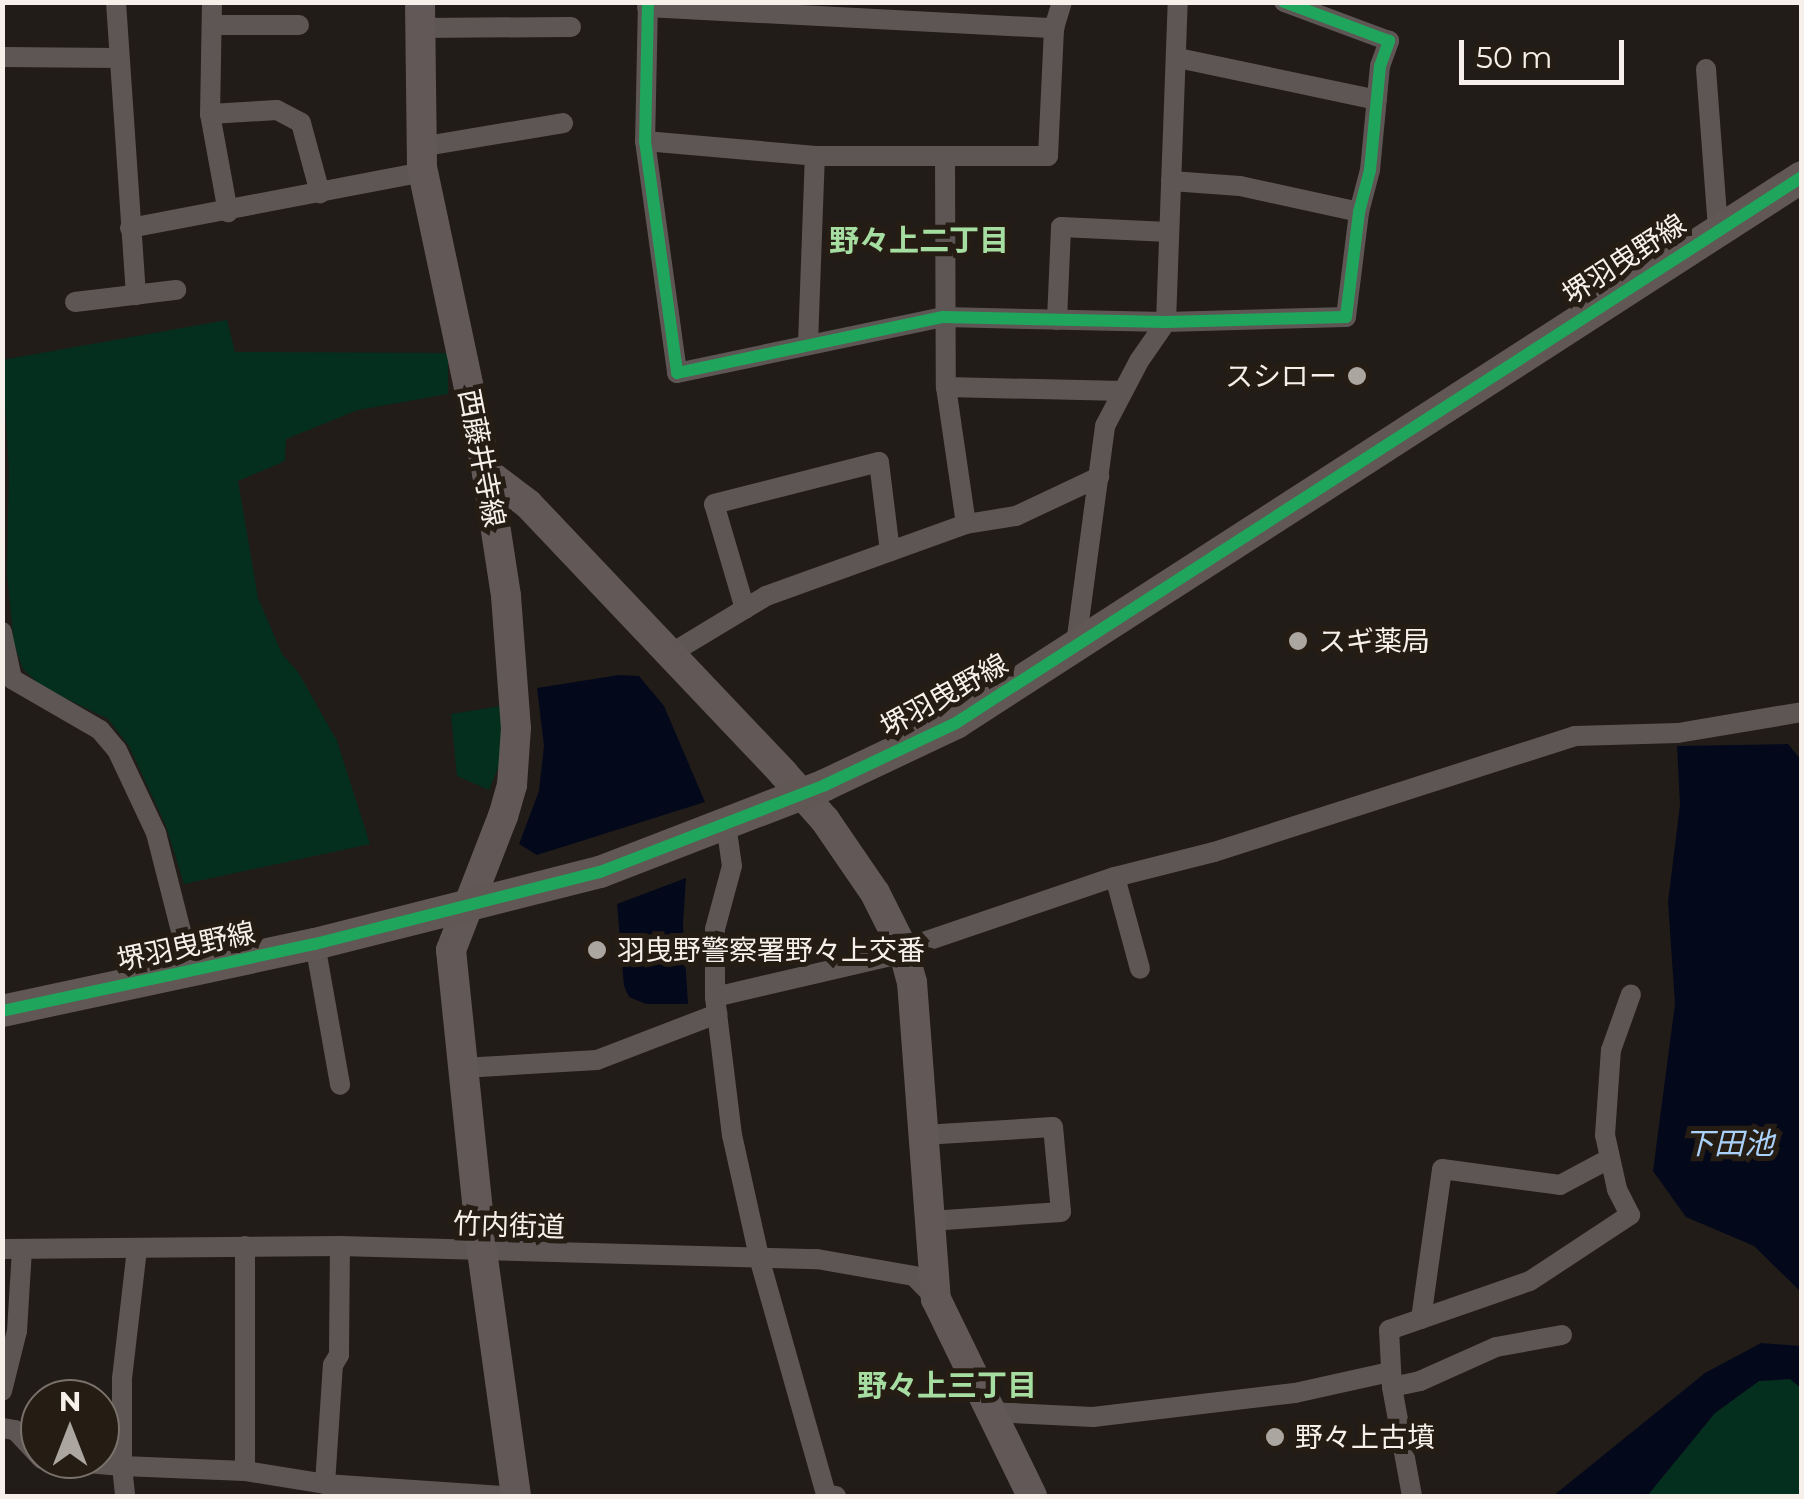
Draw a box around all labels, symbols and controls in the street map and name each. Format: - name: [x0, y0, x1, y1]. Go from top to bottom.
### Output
- scale bar: [1464, 20, 1629, 82]
- text: 50 m: [1476, 39, 1553, 76]
- street label: 堺羽曳野線: [1556, 207, 1692, 311]
- district label: 野々上二丁目: [829, 223, 1009, 259]
- place label: スシロー: [1225, 359, 1337, 393]
- marker: スシロー: [1346, 365, 1368, 387]
- street label: 西藤井寺線: [452, 386, 512, 530]
- place label: スギ薬局: [1318, 624, 1430, 658]
- marker: スギ薬局: [1287, 630, 1309, 652]
- street label: 堺羽曳野線: [875, 646, 1013, 744]
- street label: 堺羽曳野線: [114, 915, 258, 977]
- place label: 羽曳野警察署野々上交番: [617, 933, 925, 967]
- marker: 羽曳野警察署野々上交番: [586, 939, 608, 961]
- water label: 下田池: [1684, 1126, 1774, 1162]
- street label: 竹内街道: [452, 1206, 566, 1244]
- district label: 野々上三丁目: [857, 1368, 1037, 1404]
- north arrow: [20, 1379, 120, 1479]
- text: N: [59, 1384, 81, 1418]
- place label: 野々上古墳: [1295, 1420, 1435, 1454]
- marker: 野々上古墳: [1264, 1426, 1286, 1448]

